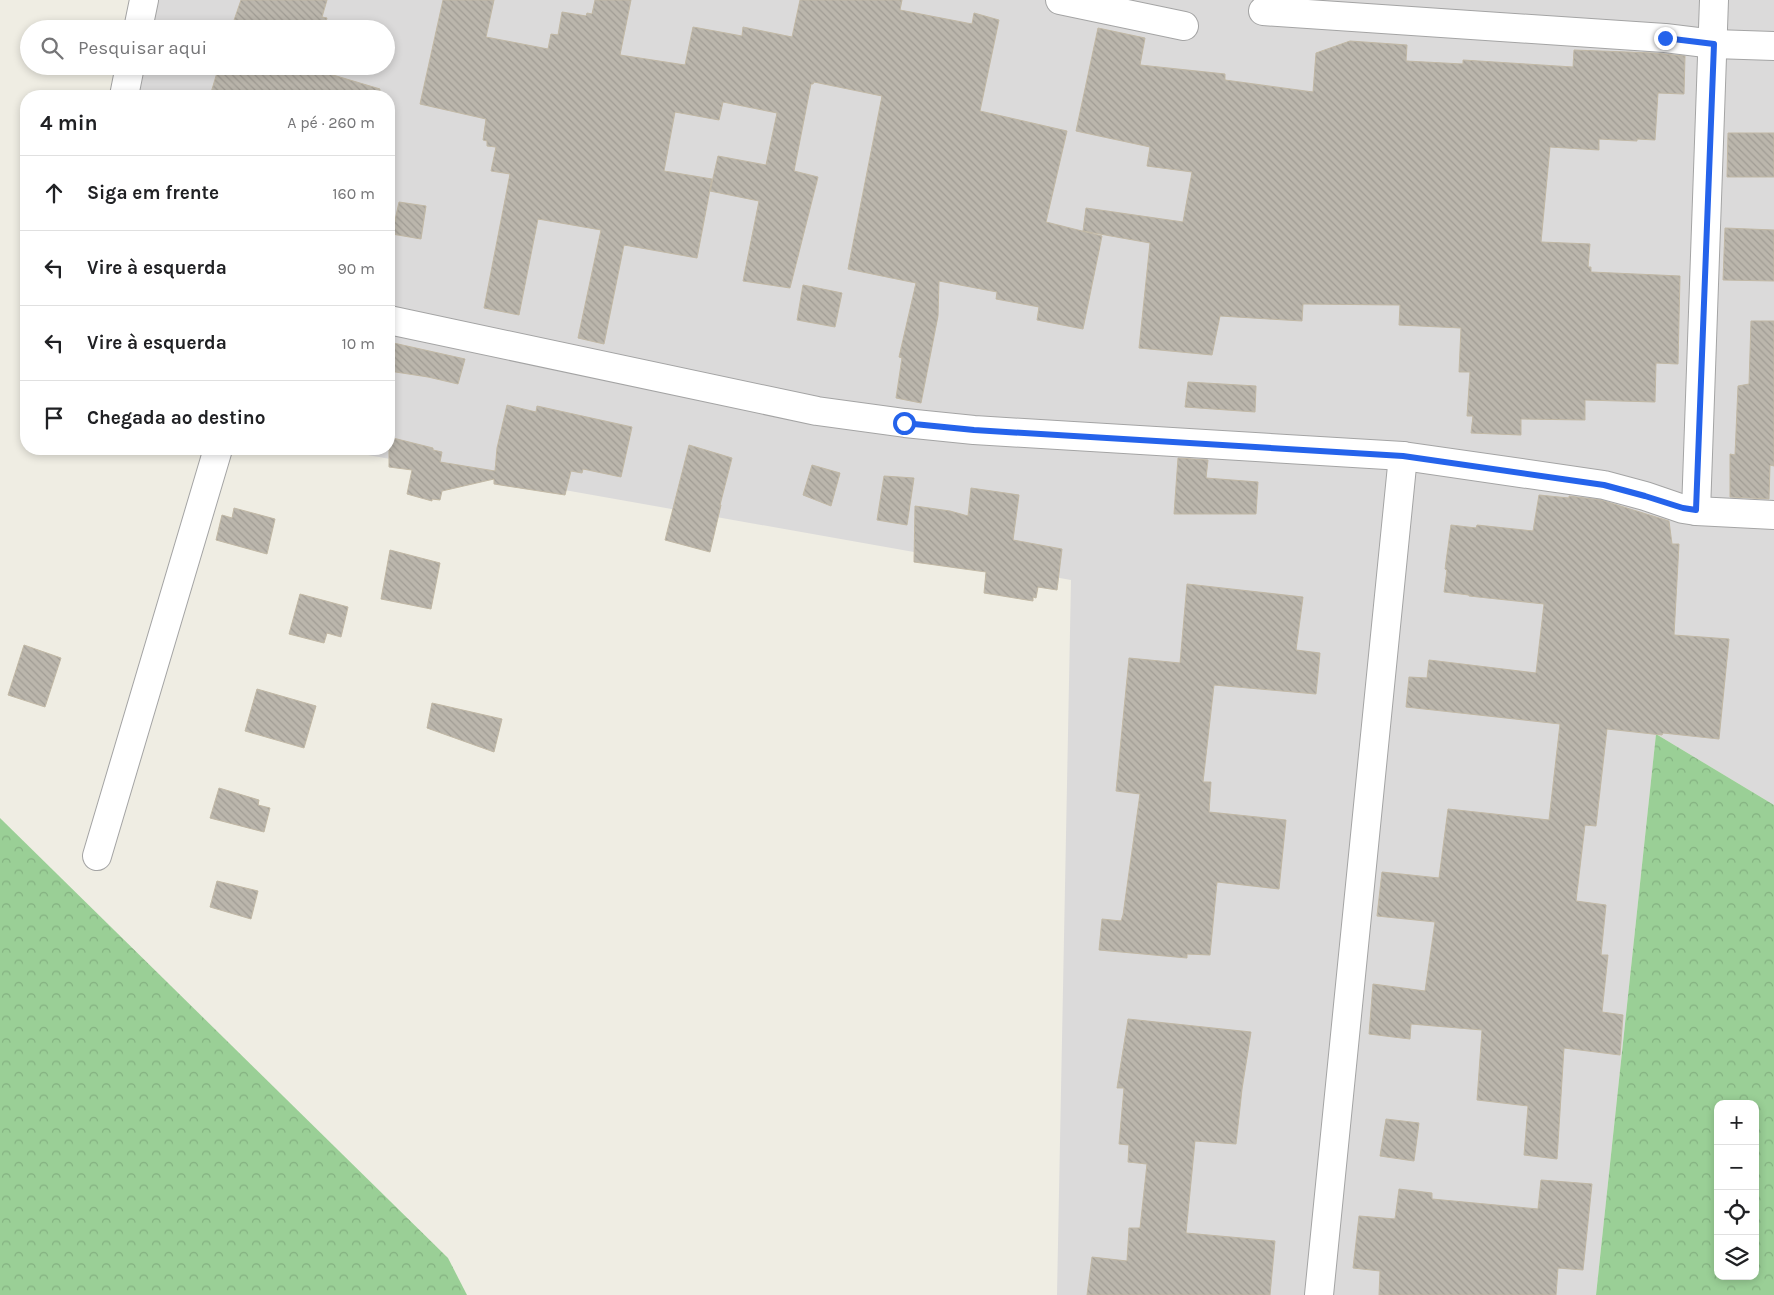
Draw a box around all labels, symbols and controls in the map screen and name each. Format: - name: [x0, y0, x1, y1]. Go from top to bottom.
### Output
- search box: [20, 20, 395, 75]
- route end: [1654, 27, 1677, 50]
- icon: search: [38, 34, 66, 62]
- text: Pesquisar aqui: [78, 37, 207, 59]
- text: 4 min: [40, 111, 98, 135]
- text: A pé · 260 m: [287, 113, 375, 132]
- icon: ahead: [40, 179, 68, 207]
- text: Siga em frente: [87, 182, 219, 204]
- text: 160 m: [332, 184, 375, 203]
- icon: left: [40, 254, 68, 282]
- text: Vire à esquerda: [87, 257, 227, 279]
- text: 90 m: [337, 259, 375, 278]
- icon: left: [40, 329, 68, 357]
- text: Vire à esquerda: [87, 332, 227, 354]
- text: 10 m: [341, 334, 375, 353]
- icon: arrive: [40, 404, 68, 432]
- text: Chegada ao destino: [87, 407, 265, 429]
- route start: [893, 412, 916, 435]
- map controls: [1714, 1100, 1759, 1280]
- button: +: [1714, 1100, 1759, 1145]
- button: −: [1714, 1145, 1759, 1190]
- button: locate: [1714, 1190, 1759, 1235]
- button: layers: [1714, 1235, 1759, 1280]

